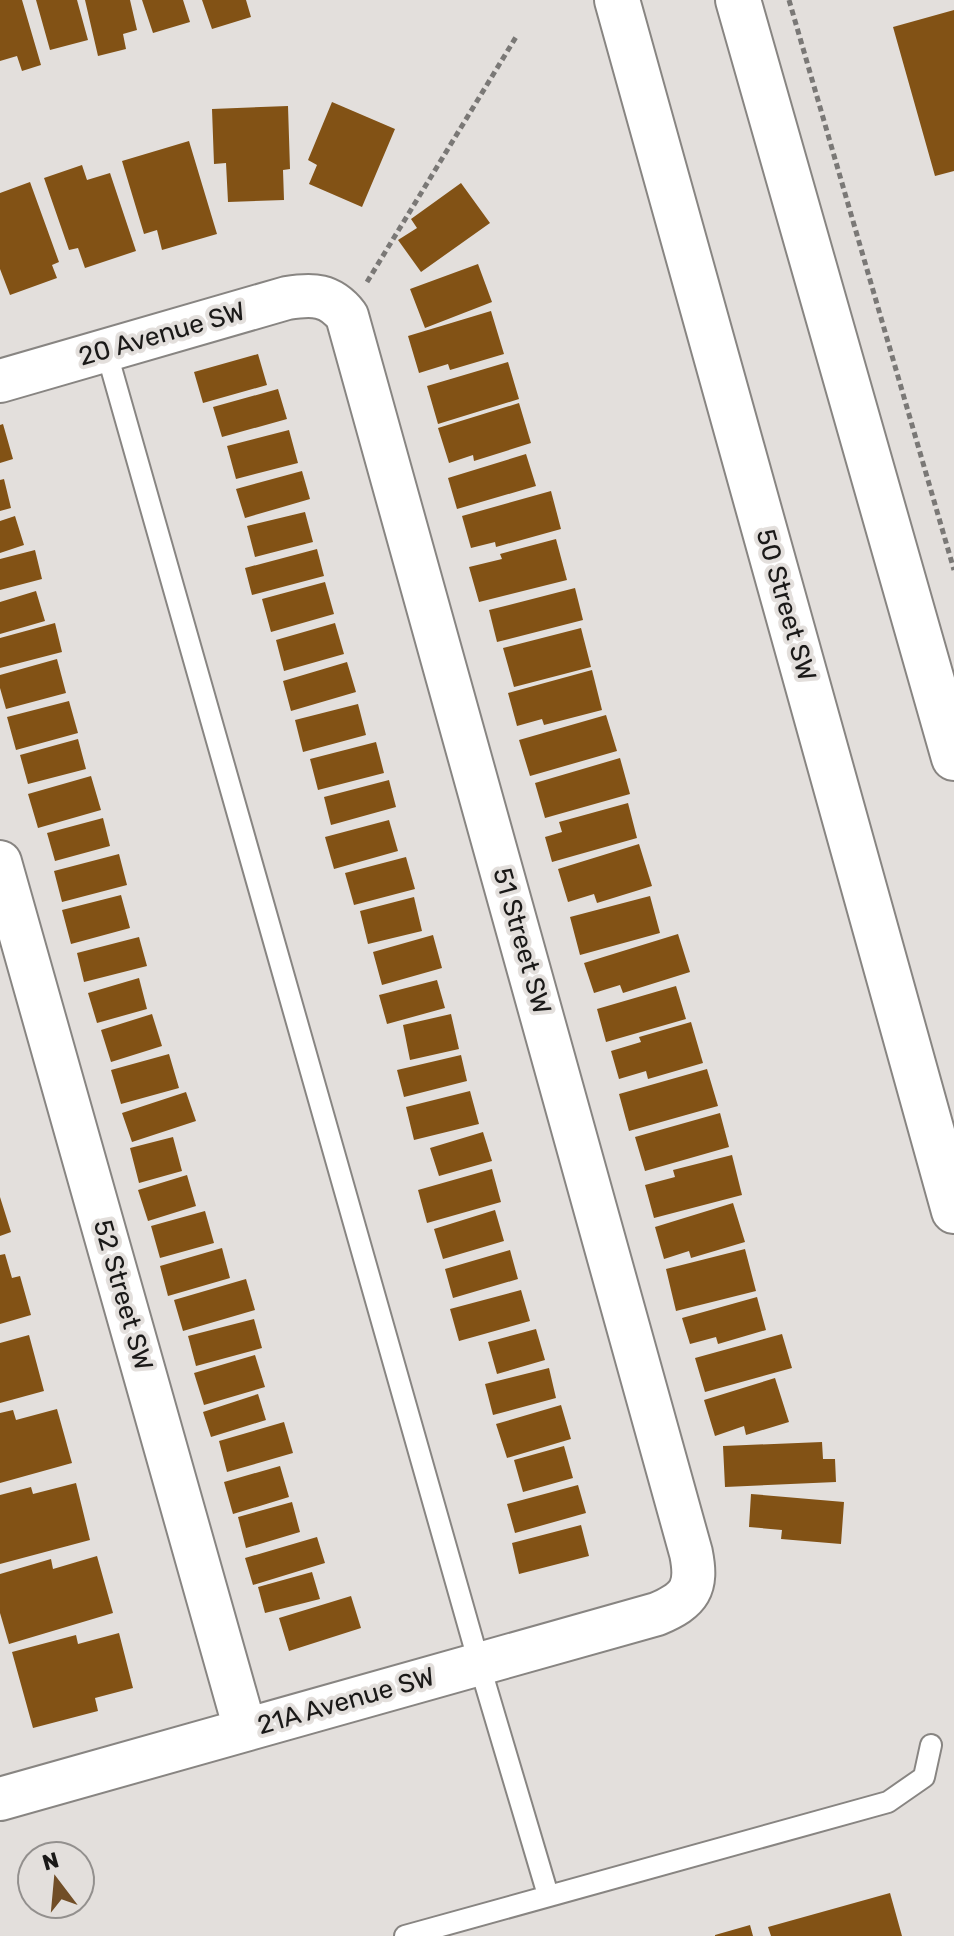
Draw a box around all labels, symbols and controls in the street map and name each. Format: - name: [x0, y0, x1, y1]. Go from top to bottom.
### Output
- street label: 20 Avenue SW: [75, 295, 249, 373]
- street label: 50 Street SW: [750, 525, 822, 685]
- street label: 51 Street SW: [486, 864, 558, 1018]
- street label: 52 Street SW: [87, 1216, 159, 1374]
- street label: 21A Avenue SW: [254, 1661, 438, 1741]
- north arrow: [16, 1840, 96, 1920]
- text: N: [39, 1846, 62, 1876]

